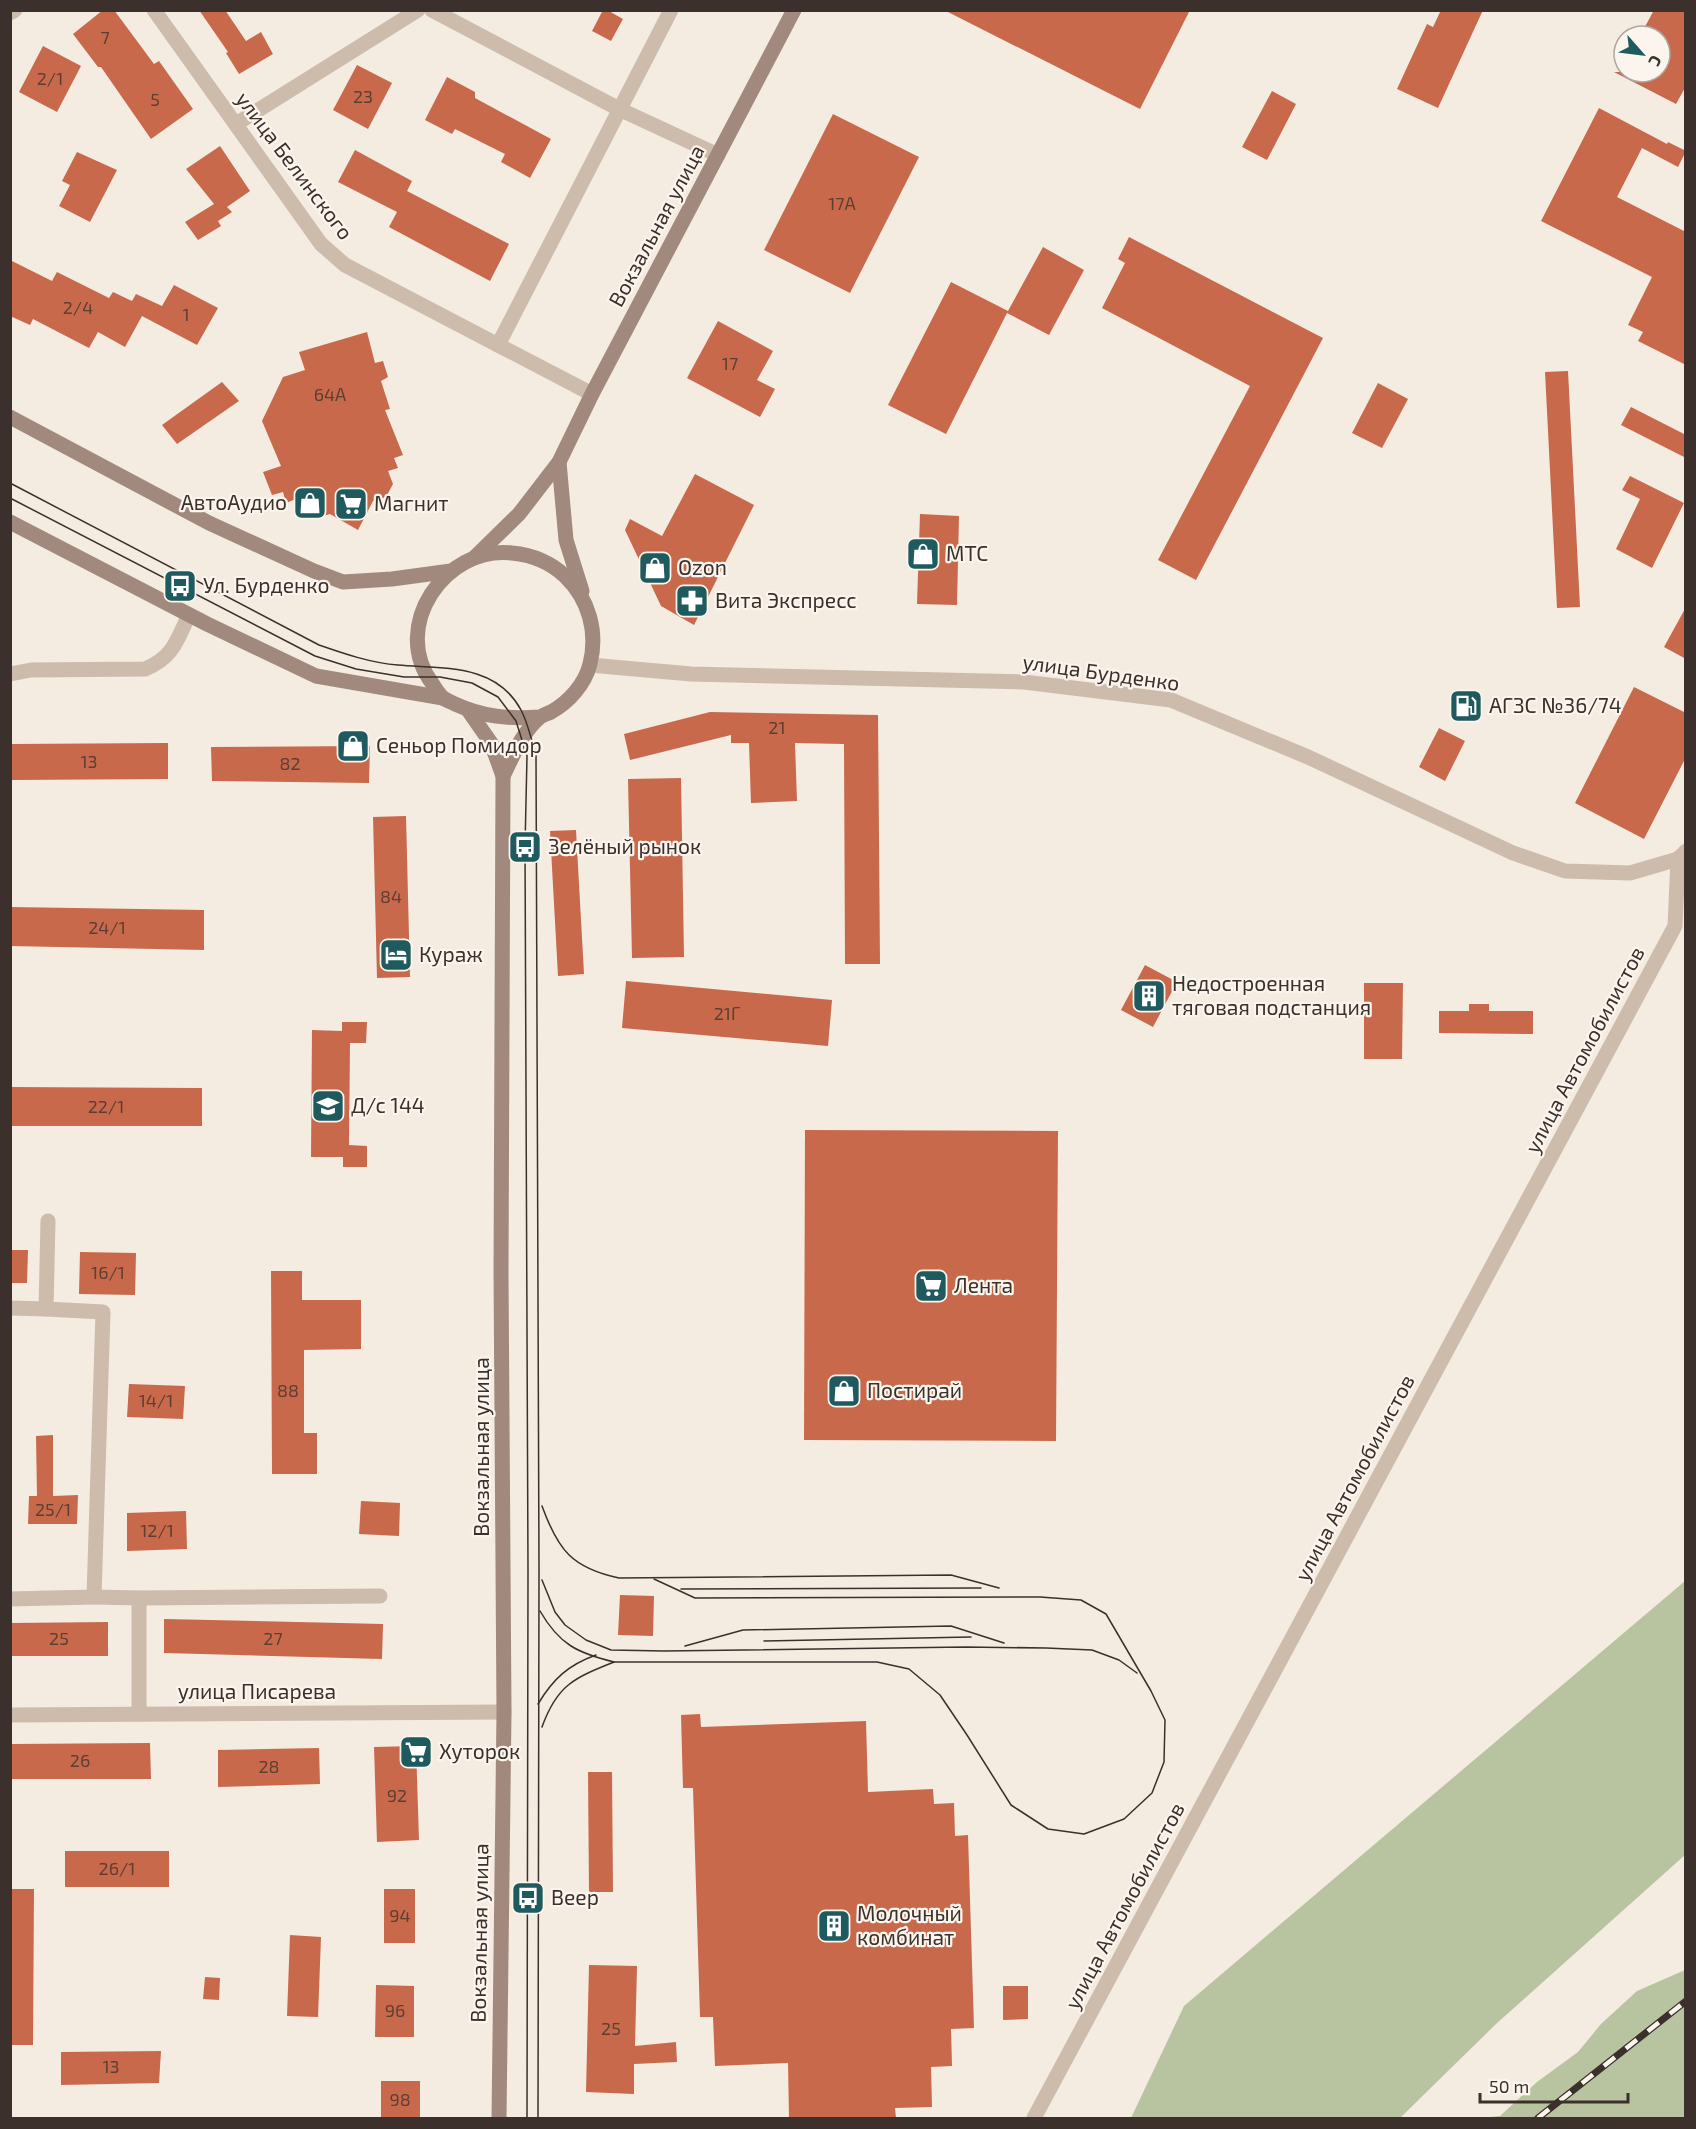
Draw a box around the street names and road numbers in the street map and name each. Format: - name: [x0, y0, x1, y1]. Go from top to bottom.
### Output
- street label: улица Белинского: [231, 86, 359, 245]
- street label: Вокзальная улица: [603, 140, 710, 311]
- street label: улица Бурденко: [1021, 648, 1181, 696]
- street label: улица Автомобилистов: [1519, 942, 1650, 1157]
- street label: Вокзальная улица: [468, 1357, 494, 1537]
- street label: улица Автомобилистов: [1289, 1370, 1420, 1585]
- street label: улица Писарева: [178, 1678, 336, 1704]
- street label: улица Автомобилистов: [1059, 1798, 1190, 2013]
- street label: Вокзальная улица: [464, 1843, 494, 2023]

